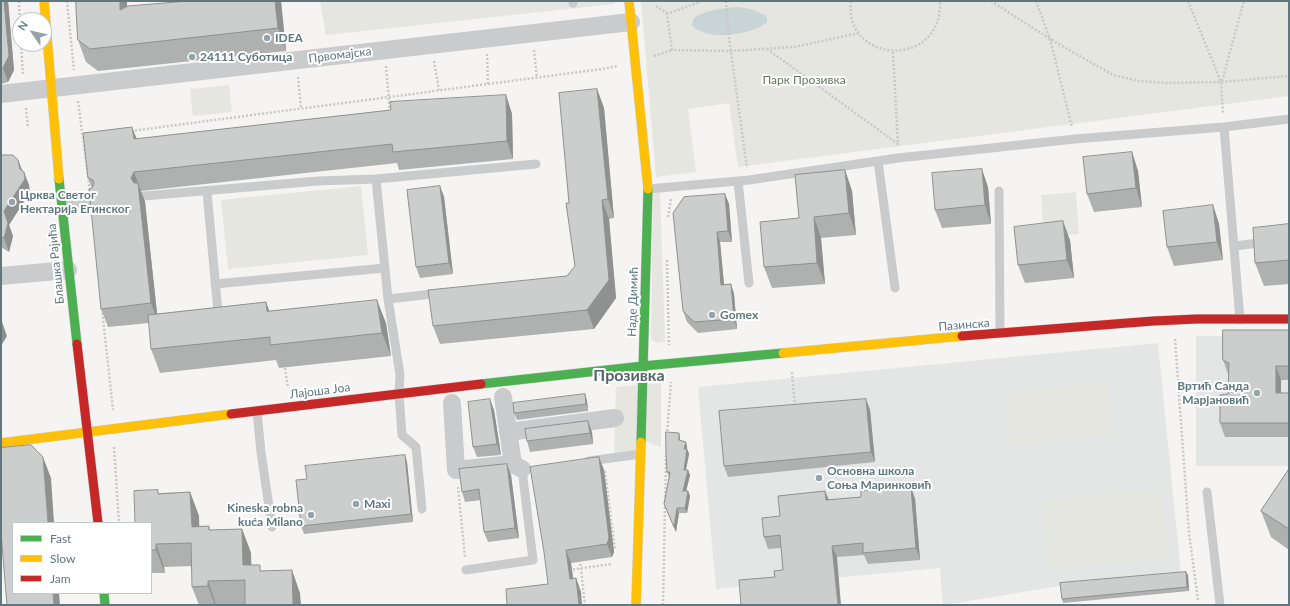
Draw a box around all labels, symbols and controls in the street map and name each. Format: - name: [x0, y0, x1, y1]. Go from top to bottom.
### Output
- north arrow: [12, 12, 52, 52]
- text: N: [15, 18, 30, 33]
- place label: IDEA: [275, 31, 303, 45]
- marker: IDEA: [262, 33, 272, 43]
- street label: Првомајска: [308, 44, 372, 66]
- place label: 24111 Суботица: [200, 50, 292, 64]
- marker: 24111 Суботица: [187, 52, 197, 62]
- park label: Парк Прозивка: [762, 73, 846, 87]
- place label: Црква Светог Нектарија Егинског: [20, 188, 130, 216]
- marker: Црква Светог Нектарија Егинског: [7, 197, 17, 207]
- street label: Блашка Рајића: [45, 223, 67, 305]
- street label: Наде Димић: [625, 267, 641, 337]
- place label: Gomex: [720, 308, 758, 322]
- marker: Gomex: [707, 310, 717, 320]
- street label: Пазинска: [938, 316, 990, 334]
- district label: Прозивка: [593, 366, 665, 386]
- place label: Вртић Санда Марјановић: [1177, 379, 1249, 407]
- street label: Лајоша Јоа: [289, 380, 351, 402]
- marker: Вртић Санда Марјановић: [1252, 388, 1262, 398]
- place label: Основна школа Соња Маринковић: [827, 464, 931, 492]
- marker: Основна школа Соња Маринковић: [814, 473, 824, 483]
- place label: Maxi: [364, 497, 391, 511]
- marker: Maxi: [351, 499, 361, 509]
- place label: Kineska robna kuća Milano: [227, 501, 303, 529]
- marker: Kineska robna kuća Milano: [306, 510, 316, 520]
- legend: [12, 522, 152, 594]
- text: Fast: [50, 531, 71, 546]
- text: Slow: [50, 551, 75, 566]
- text: Jam: [50, 571, 71, 586]

